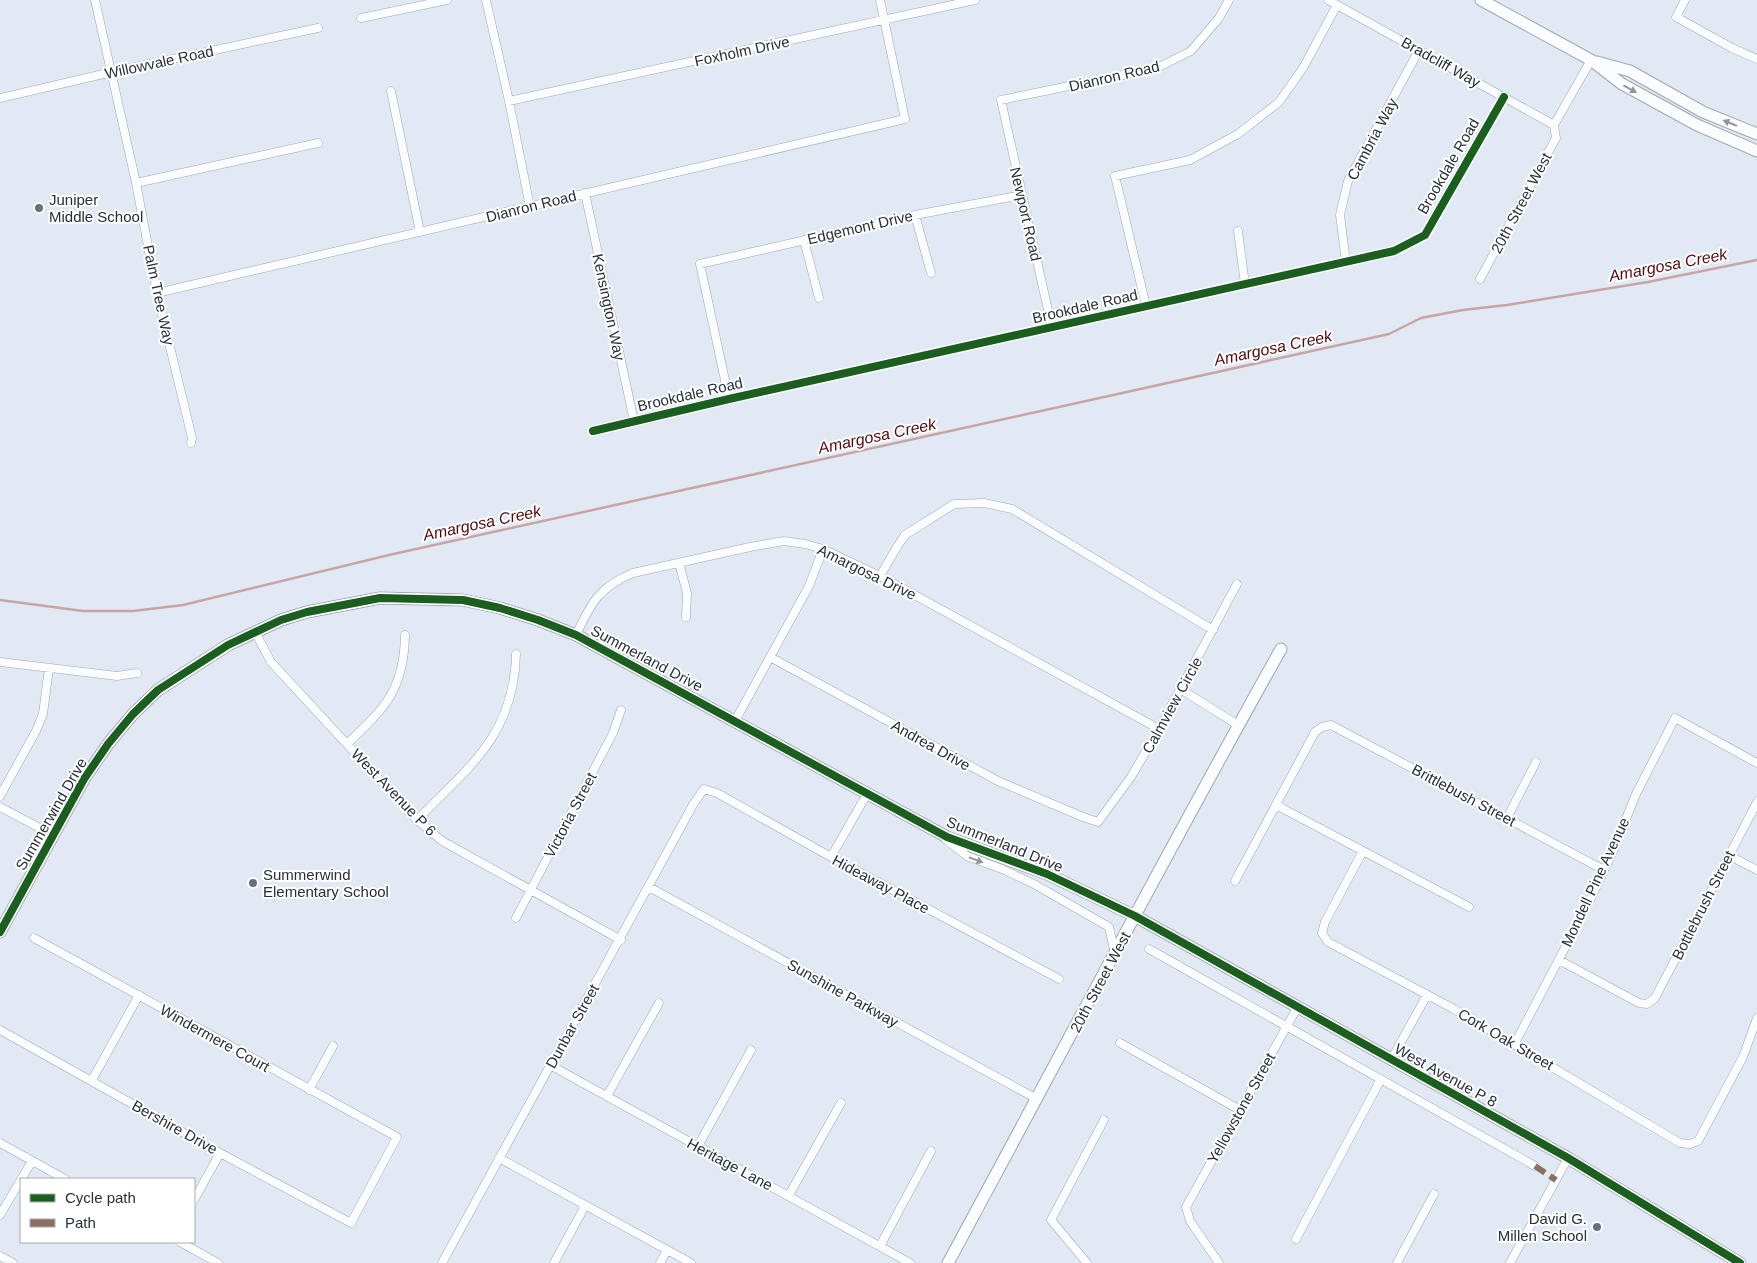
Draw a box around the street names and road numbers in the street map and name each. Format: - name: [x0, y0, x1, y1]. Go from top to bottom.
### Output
- street label: Foxholm Drive: [693, 33, 791, 69]
- street label: Bradcliff Way: [1399, 33, 1484, 91]
- street label: Willowvale Road: [103, 42, 215, 82]
- street label: Dianron Road: [1067, 57, 1161, 95]
- street label: Cambria Way: [1343, 95, 1401, 183]
- street label: Brookdale Road: [1414, 115, 1482, 217]
- street label: 20th Street West: [1487, 149, 1555, 256]
- street label: Newport Road: [1007, 165, 1045, 263]
- street label: Dianron Road: [484, 187, 578, 225]
- street label: Edgemont Drive: [806, 207, 914, 247]
- street label: Palm Tree Way: [140, 243, 178, 347]
- street label: Kensington Way: [589, 252, 629, 362]
- street label: Brookdale Road: [1031, 286, 1139, 326]
- street label: Brookdale Road: [636, 374, 744, 414]
- street label: Amargosa Drive: [815, 541, 919, 603]
- street label: Summerland Drive: [588, 621, 706, 695]
- street label: Calmview Circle: [1139, 654, 1205, 756]
- street label: Andrea Drive: [889, 716, 973, 774]
- street label: West Avenue P 6: [348, 745, 440, 839]
- street label: Summerwind Drive: [12, 755, 90, 873]
- street label: Brittlebush Street: [1409, 760, 1520, 830]
- street label: Victoria Street: [540, 769, 600, 860]
- street label: Summerland Drive: [944, 813, 1066, 875]
- street label: Mondell Pine Avenue: [1558, 815, 1632, 949]
- street label: Bottlebrush Street: [1668, 847, 1738, 962]
- street label: Hideaway Place: [830, 851, 932, 917]
- street label: 20th Street West: [1066, 928, 1134, 1035]
- street label: Sunshine Parkway: [785, 955, 902, 1031]
- street label: Dunbar Street: [542, 980, 602, 1071]
- street label: Windermere Court: [157, 1001, 273, 1076]
- street label: Cork Oak Street: [1455, 1005, 1558, 1074]
- street label: West Avenue P 8: [1392, 1040, 1500, 1110]
- street label: Yellowstone Street: [1204, 1049, 1279, 1166]
- street label: Bershire Drive: [129, 1097, 221, 1157]
- street label: Heritage Lane: [684, 1134, 776, 1194]

